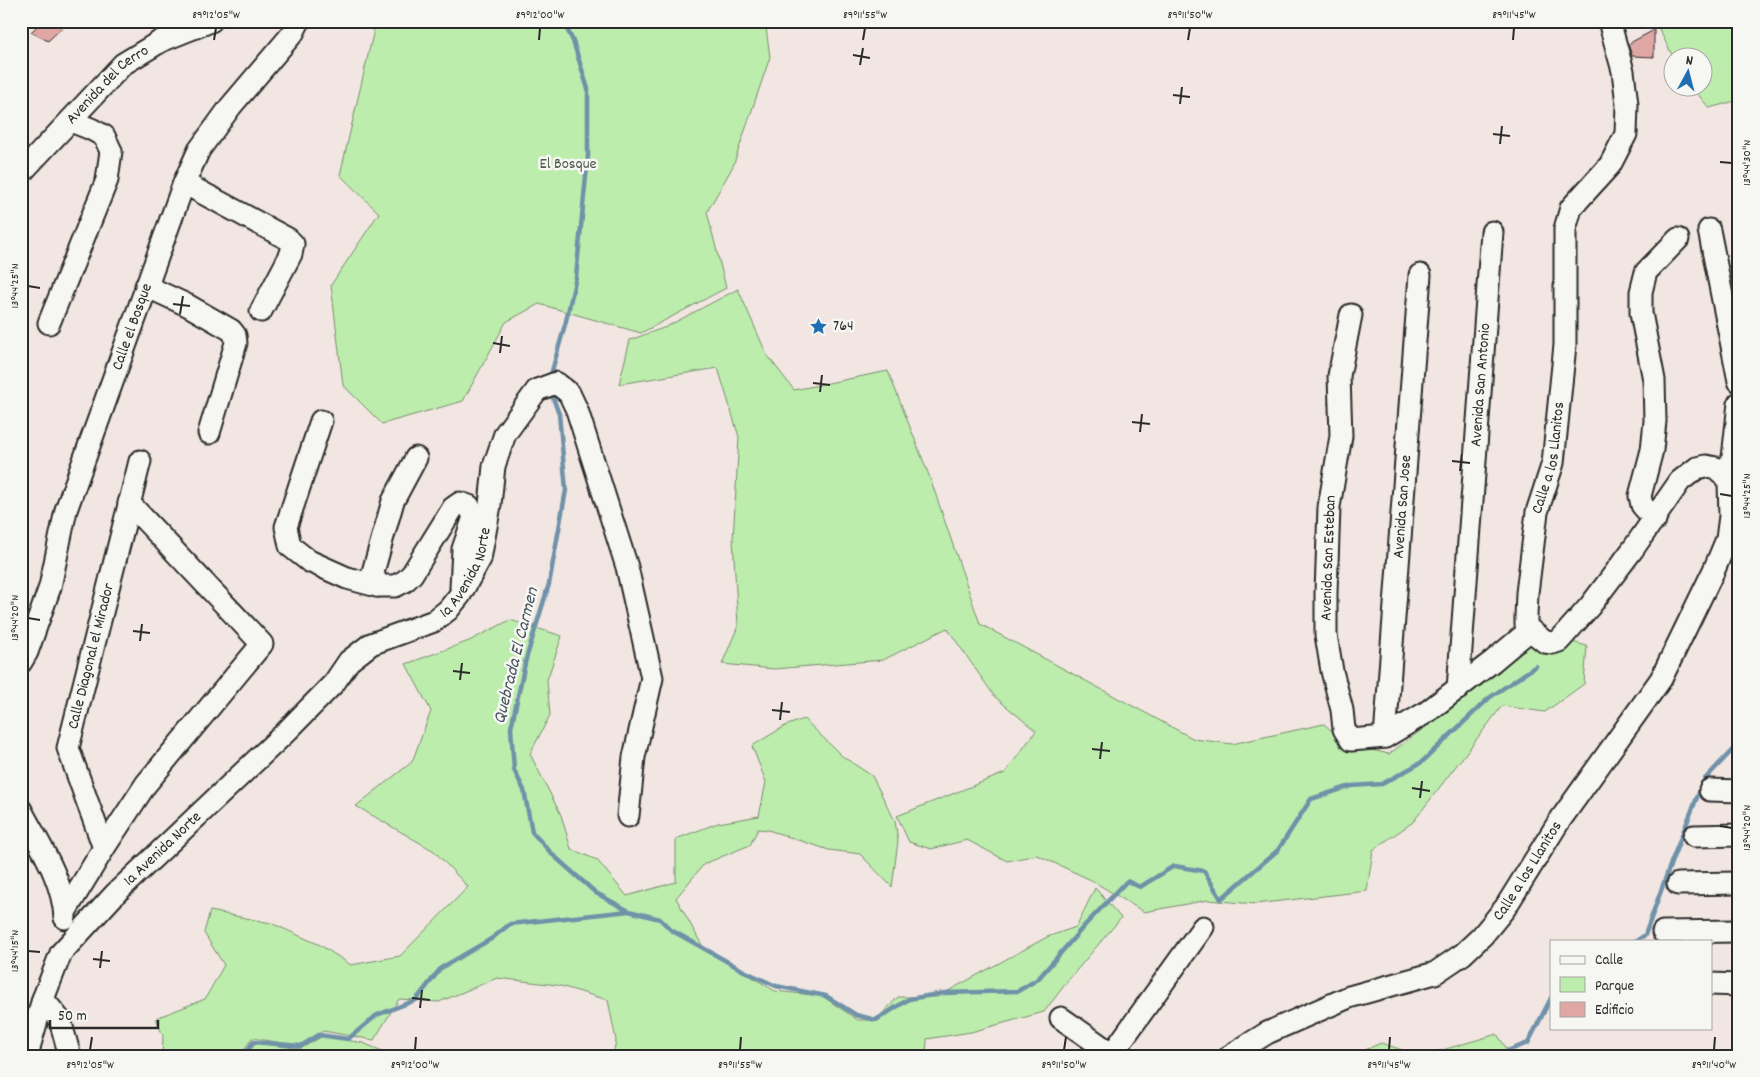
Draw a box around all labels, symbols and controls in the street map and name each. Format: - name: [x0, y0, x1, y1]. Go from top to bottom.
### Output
- text: 89°12'05"W: [192, 7, 240, 24]
- text: 89°12'00"W: [516, 7, 564, 24]
- text: 89°11'55"W: [843, 7, 887, 24]
- text: 89°11'50"W: [1167, 7, 1213, 24]
- text: 89°11'45"W: [1492, 7, 1536, 24]
- street label: Avenida del Cerro: [61, 39, 153, 130]
- north arrow: [1662, 48, 1712, 98]
- text: N: [1685, 51, 1694, 71]
- text: 13°44'30"N: [1739, 140, 1756, 186]
- park label: El Bosque: [539, 153, 597, 176]
- text: 13°44'25"N: [7, 263, 24, 309]
- street label: Calle el Bosque: [106, 280, 158, 373]
- place label: 764: [833, 315, 854, 338]
- place icon: 764: [809, 316, 829, 336]
- street label: Avenida San Antonio: [1465, 322, 1497, 447]
- street label: Calle a los Llanitos: [1526, 401, 1571, 517]
- street label: Avenida San Jose: [1387, 454, 1418, 559]
- text: 13°44'25"N: [1739, 473, 1756, 519]
- street label: Avenida San Esteban: [1315, 495, 1343, 621]
- street label: 1a Avenida Norte: [435, 526, 497, 624]
- street label: Calle Diagonal el Mirador: [62, 581, 120, 732]
- water label: Quebrada El Carmen: [488, 585, 546, 727]
- text: 13°44'20"N: [7, 595, 24, 641]
- text: 13°44'20"N: [1739, 805, 1756, 851]
- street label: 1a Avenida Norte: [118, 806, 207, 892]
- street label: Calle a los Llanitos: [1487, 816, 1568, 926]
- text: 13°44'15"N: [7, 930, 24, 972]
- legend: [1550, 940, 1712, 1030]
- text: Calle: [1595, 950, 1624, 972]
- text: Parque: [1595, 976, 1635, 998]
- scale bar: [50, 997, 158, 1029]
- text: Edificio: [1595, 1000, 1634, 1022]
- text: 50 m: [58, 1006, 87, 1028]
- text: 89°12'05"W: [66, 1057, 114, 1074]
- text: 89°12'00"W: [391, 1057, 439, 1074]
- text: 89°11'55"W: [718, 1057, 762, 1074]
- text: 89°11'50"W: [1041, 1057, 1087, 1074]
- text: 89°11'45"W: [1367, 1057, 1411, 1074]
- text: 89°11'40"W: [1692, 1057, 1736, 1074]

